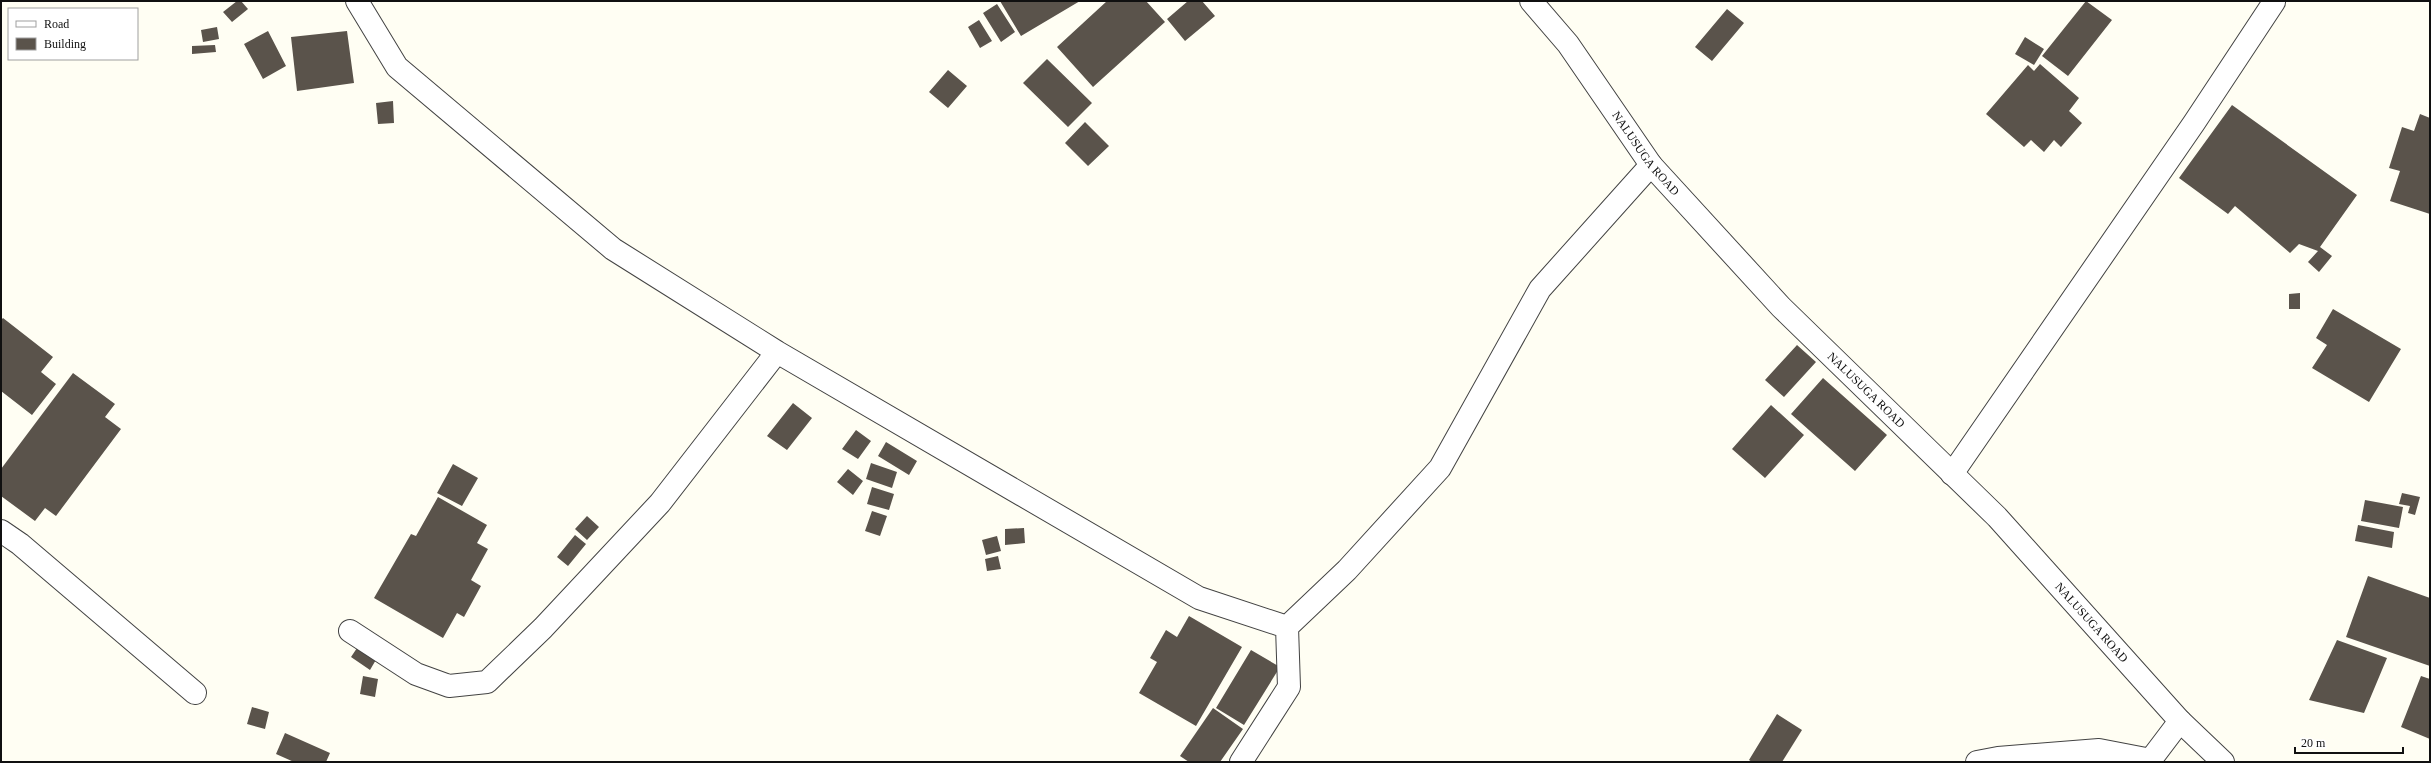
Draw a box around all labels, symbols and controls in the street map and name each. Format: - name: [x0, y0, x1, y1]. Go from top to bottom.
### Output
- legend: [8, 8, 138, 60]
- text: Road: [44, 17, 69, 31]
- text: Building: [44, 37, 86, 51]
- street label: NALUSUGA ROAD: [1609, 109, 1683, 199]
- street label: NALUSUGA ROAD: [1825, 349, 1908, 431]
- street label: NALUSUGA ROAD: [2052, 580, 2131, 666]
- scale bar: [2295, 729, 2403, 755]
- text: 20 m: [2301, 736, 2326, 750]

